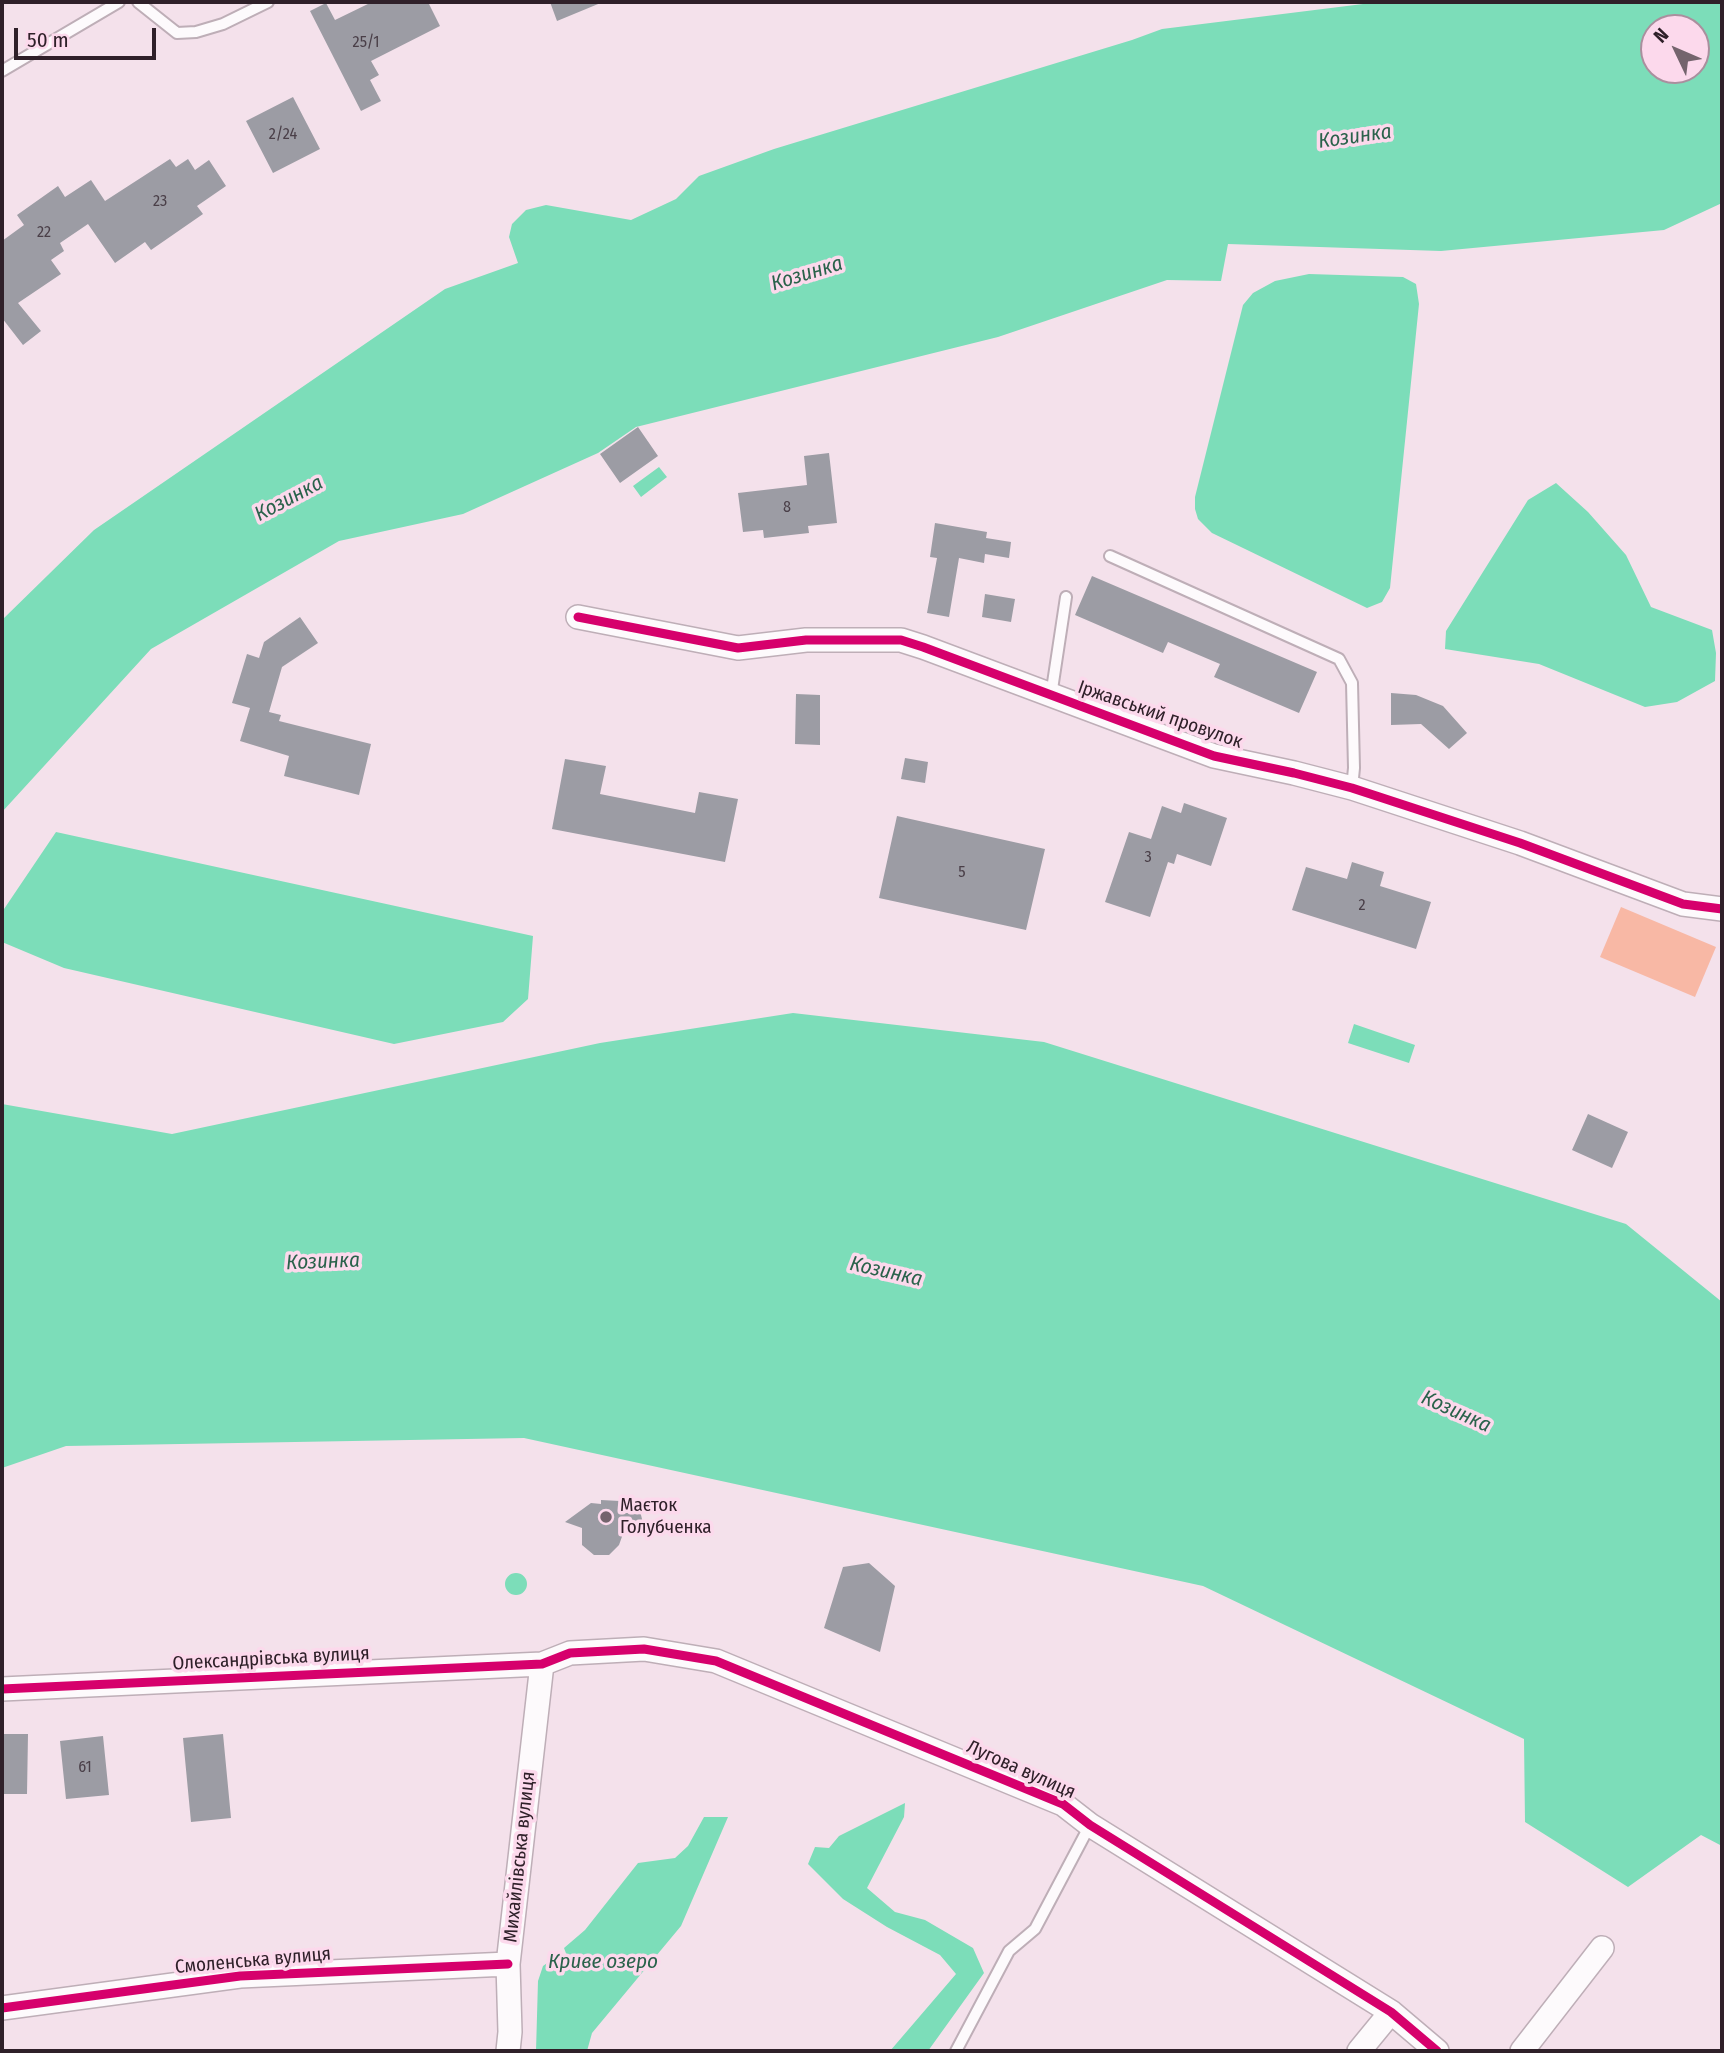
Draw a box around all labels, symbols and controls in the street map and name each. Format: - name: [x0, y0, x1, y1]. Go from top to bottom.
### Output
- scale bar: [18, 14, 159, 58]
- north arrow: [1640, 14, 1710, 84]
- text: N: [1649, 23, 1673, 48]
- text: 50 m: [27, 27, 69, 53]
- house number: 25/1: [353, 33, 379, 53]
- water label: Козинка: [1317, 119, 1393, 155]
- house number: 2/24: [269, 125, 297, 145]
- house number: 23: [153, 192, 167, 212]
- house number: 22: [37, 223, 51, 243]
- water label: Козинка: [768, 251, 846, 297]
- water label: Козинка: [251, 471, 327, 527]
- house number: 8: [783, 498, 791, 518]
- street label: Іржавський провулок: [1075, 676, 1245, 754]
- house number: 3: [1144, 848, 1152, 868]
- house number: 5: [958, 863, 966, 883]
- house number: 2: [1358, 896, 1366, 916]
- water label: Козинка: [286, 1248, 360, 1276]
- water label: Козинка: [847, 1251, 925, 1293]
- water label: Козинка: [1417, 1385, 1495, 1439]
- place label: Маєток Голубченка: [620, 1495, 712, 1539]
- marker: Маєток Голубченка: [598, 1509, 614, 1525]
- street label: Олександрівська вулиця: [172, 1642, 370, 1676]
- street label: Лугова вулиця: [963, 1736, 1079, 1804]
- house number: 61: [78, 1758, 92, 1778]
- street label: Михайлівська вулиця: [500, 1770, 540, 1944]
- street label: Смоленська вулиця: [174, 1943, 332, 1979]
- water label: Криве озеро: [548, 1949, 658, 1975]

